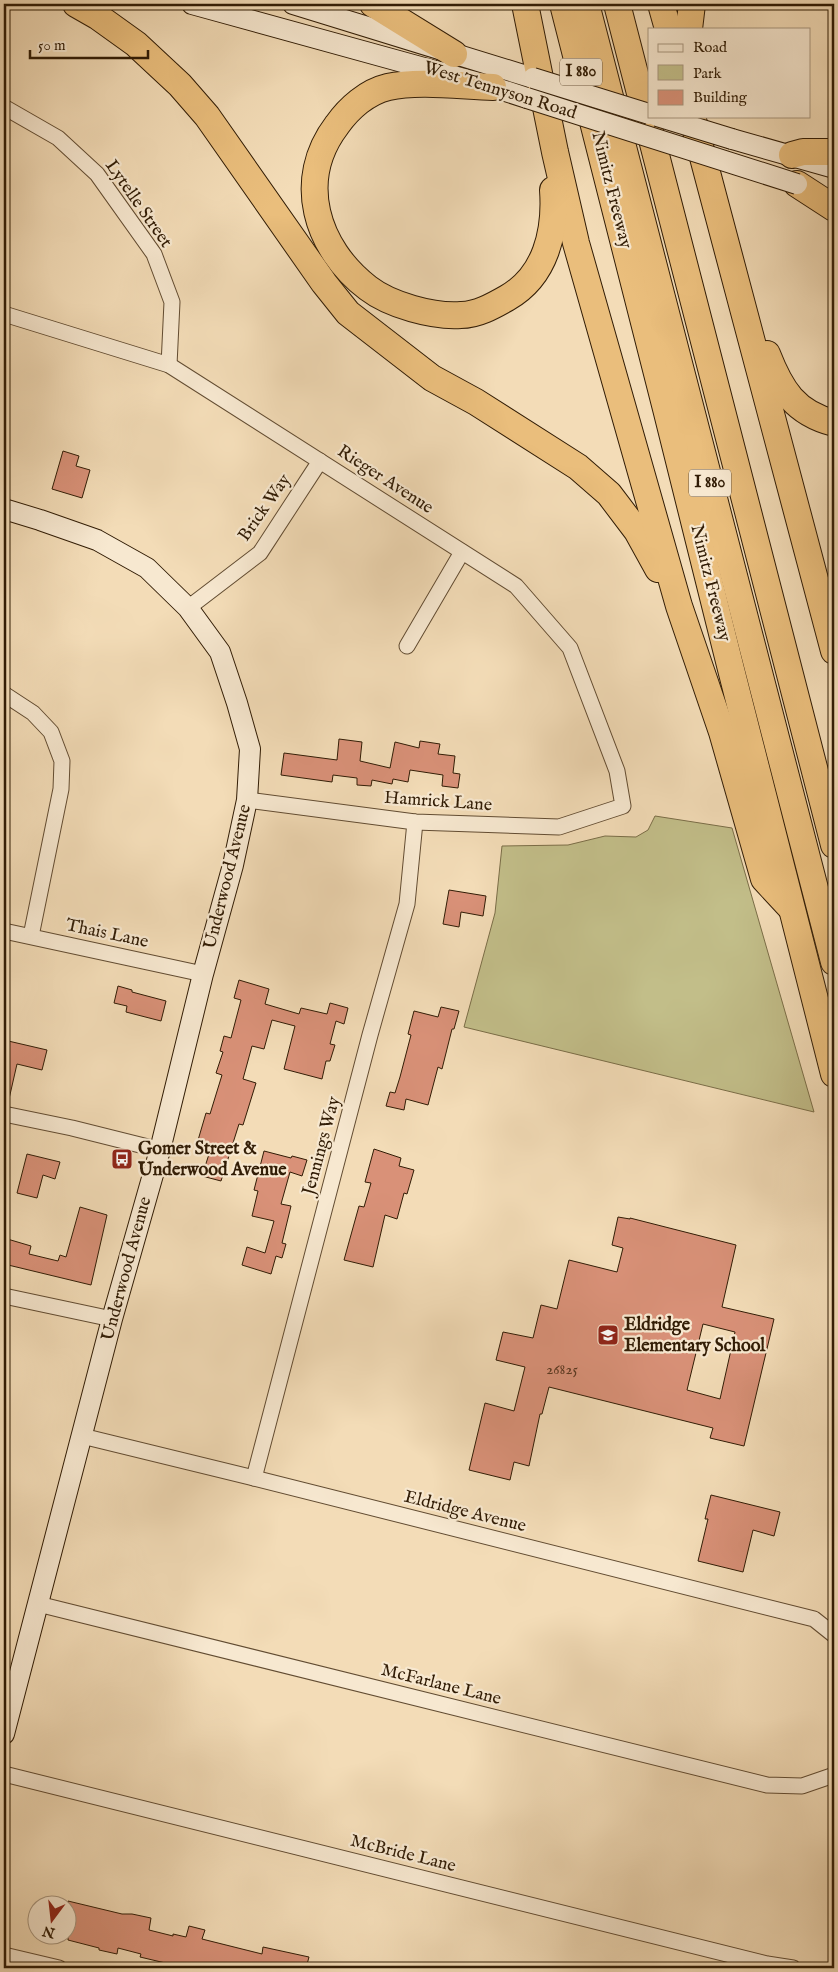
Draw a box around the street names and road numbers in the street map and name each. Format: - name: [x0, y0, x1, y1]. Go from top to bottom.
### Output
- street label: West Tennyson Road: [421, 57, 580, 125]
- road number: I 880: [560, 58, 602, 86]
- street label: Nimitz Freeway: [585, 129, 637, 251]
- street label: Lytelle Street: [99, 155, 177, 253]
- street label: Rieger Avenue: [333, 440, 437, 520]
- road number: I 880: [689, 469, 731, 496]
- street label: Brick Way: [233, 470, 297, 546]
- street label: Nimitz Freeway: [684, 522, 736, 644]
- street label: Hamrick Lane: [383, 787, 493, 817]
- street label: Underwood Avenue: [199, 802, 257, 952]
- street label: Thais Lane: [64, 914, 150, 954]
- street label: Jennings Way: [297, 1094, 346, 1200]
- street label: Underwood Avenue: [97, 1194, 157, 1344]
- street label: Eldridge Avenue: [402, 1486, 528, 1538]
- street label: McFarlane Lane: [379, 1659, 503, 1711]
- street label: McBride Lane: [348, 1830, 458, 1878]

